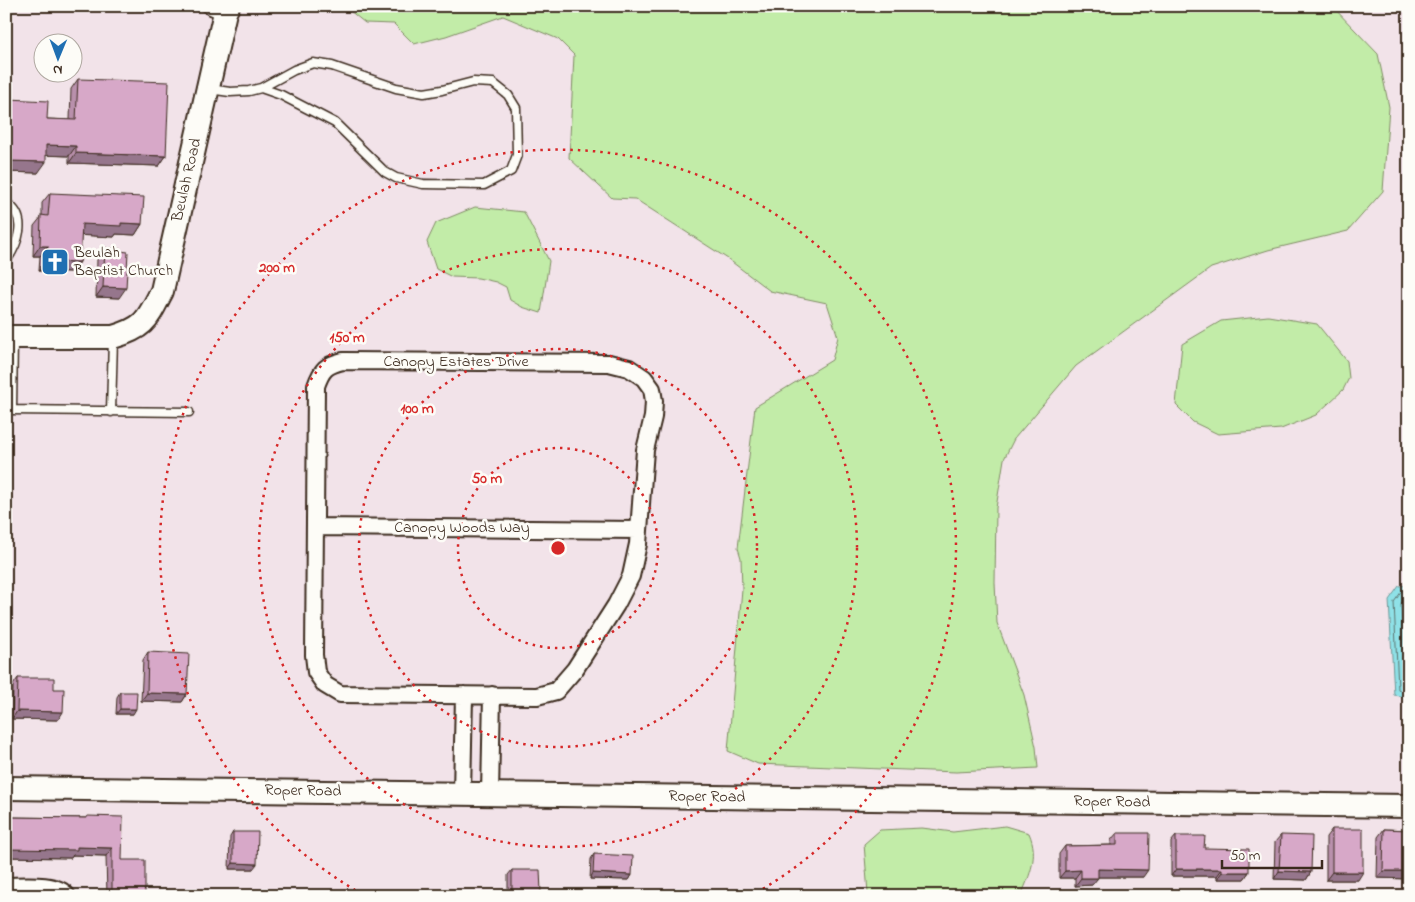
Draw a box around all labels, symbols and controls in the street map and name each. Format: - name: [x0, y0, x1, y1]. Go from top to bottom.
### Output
- north arrow: [32, 32, 82, 82]
- text: N: [53, 59, 63, 80]
- street label: Beulah Road: [166, 136, 208, 225]
- place label: Beulah Baptist Church: [73, 241, 173, 283]
- church icon: Beulah Baptist Church: [40, 247, 70, 277]
- text: 200 m: [258, 257, 295, 279]
- text: 150 m: [329, 327, 365, 349]
- street label: Canopy Estates Drive: [383, 350, 529, 374]
- text: 100 m: [400, 398, 434, 420]
- text: 50 m: [472, 468, 503, 490]
- street label: Canopy Woods Way: [394, 516, 530, 540]
- centre of rings: [549, 539, 567, 557]
- street label: Roper Road: [264, 778, 342, 804]
- street label: Roper Road: [668, 784, 746, 810]
- street label: Roper Road: [1073, 789, 1151, 815]
- scale bar: [1222, 837, 1322, 869]
- text: 50 m: [1230, 845, 1261, 867]

